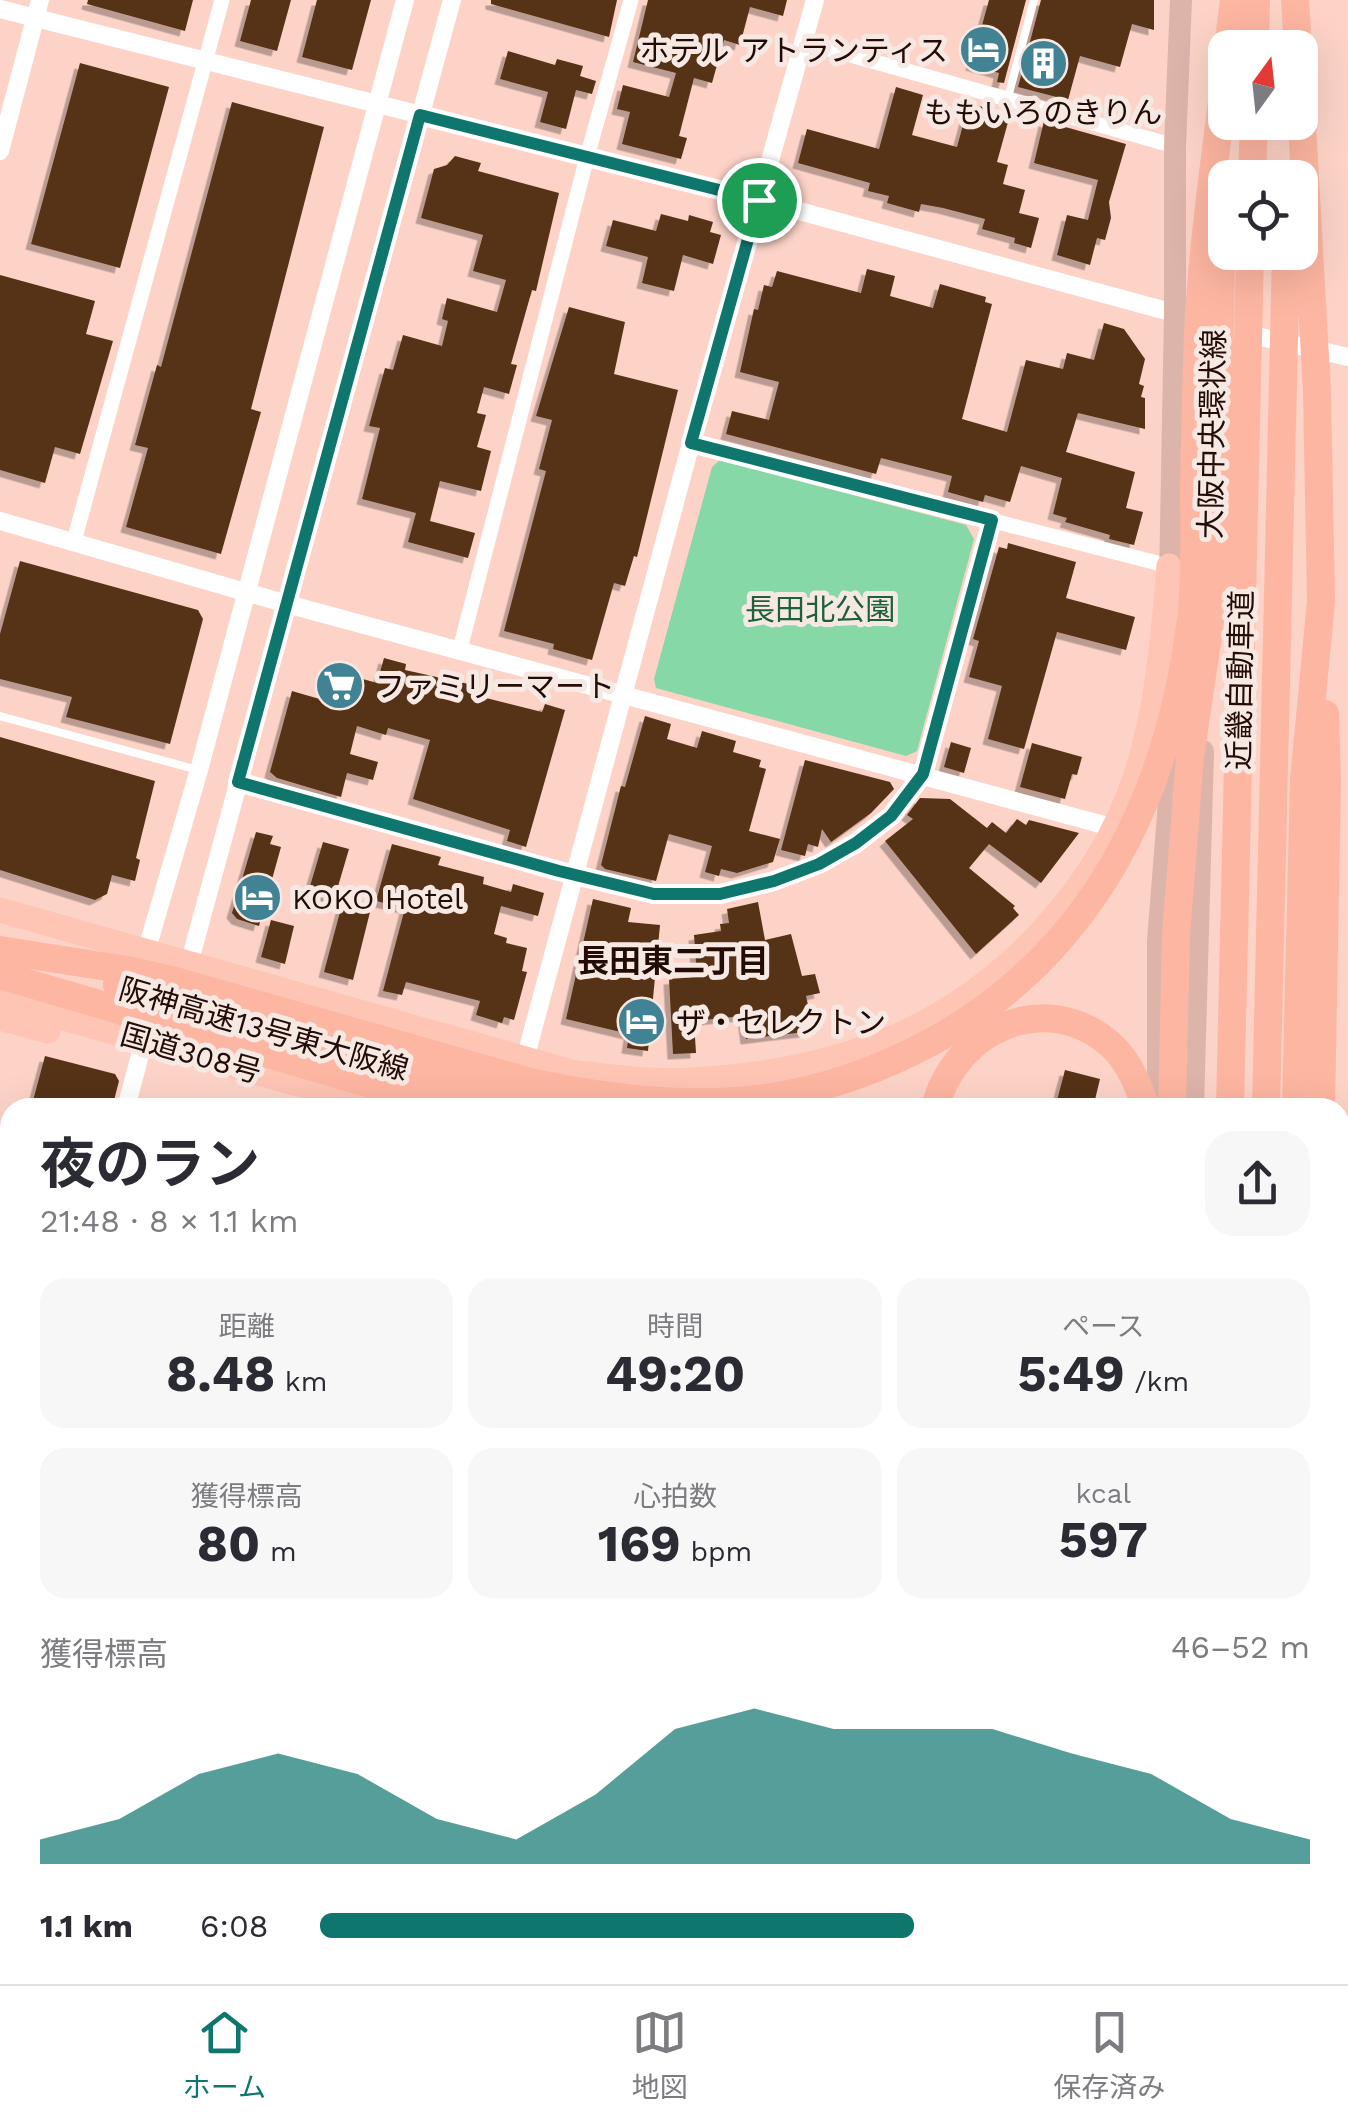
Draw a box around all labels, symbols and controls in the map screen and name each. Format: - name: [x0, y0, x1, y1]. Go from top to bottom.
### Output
- hotel icon: ホテル アトランティス: [957, 24, 1009, 76]
- north arrow: [1208, 30, 1318, 140]
- map controls: [1208, 30, 1318, 270]
- place label: ホテル アトランティス: [640, 33, 948, 68]
- building icon: ももいろのきりん: [1017, 37, 1069, 89]
- place label: ももいろのきりん: [924, 95, 1162, 130]
- pin: [717, 158, 802, 243]
- button: locate: [1208, 160, 1318, 270]
- icon: arrive: [732, 173, 787, 228]
- street label: 大阪中央環状線: [1193, 329, 1231, 539]
- street label: 近畿自動車道: [1221, 590, 1259, 770]
- park label: 長田北公園: [745, 592, 895, 627]
- supermarket icon: ファミリーマート: [314, 660, 366, 712]
- place label: ファミリーマート: [375, 669, 615, 704]
- hotel icon: KOKO Hotel: [231, 872, 283, 924]
- place label: KOKO Hotel: [292, 881, 463, 916]
- district label: 長田東二丁目: [577, 942, 769, 980]
- street label: 阪神高速13号東大阪線: [115, 971, 413, 1087]
- hotel icon: ザ・セレクトン: [615, 996, 667, 1048]
- place label: ザ・セレクトン: [676, 1005, 886, 1040]
- street label: 国道308号: [117, 1016, 265, 1090]
- button: share: [1205, 1131, 1310, 1236]
- text: 夜のラン: [40, 1132, 260, 1196]
- text: 21:48 · 8 × 1.1 km: [40, 1202, 298, 1240]
- text: 距離: [219, 1310, 275, 1343]
- text: 時間: [647, 1310, 703, 1343]
- text: ペース: [1062, 1310, 1145, 1343]
- text: 8.48: [166, 1344, 275, 1403]
- text: 49:20: [605, 1344, 745, 1403]
- text: 5:49: [1017, 1344, 1125, 1403]
- text: km: [275, 1365, 327, 1398]
- text: /km: [1125, 1365, 1189, 1398]
- text: kcal: [1076, 1477, 1131, 1510]
- text: 獲得標高: [191, 1480, 303, 1513]
- text: 心拍数: [633, 1480, 717, 1513]
- text: 597: [1059, 1510, 1148, 1569]
- text: 80: [197, 1514, 260, 1573]
- text: 169: [598, 1514, 681, 1573]
- text: m: [260, 1535, 297, 1568]
- text: bpm: [681, 1535, 752, 1568]
- text: 46–52 m: [1171, 1628, 1310, 1666]
- text: 獲得標高: [40, 1635, 168, 1673]
- text: 1.1 km: [40, 1907, 133, 1945]
- text: 6:08: [200, 1907, 269, 1945]
- tab: ホーム: [183, 2005, 266, 2105]
- tab: 地図: [632, 2005, 688, 2105]
- tab: 保存済み: [1053, 2005, 1165, 2105]

